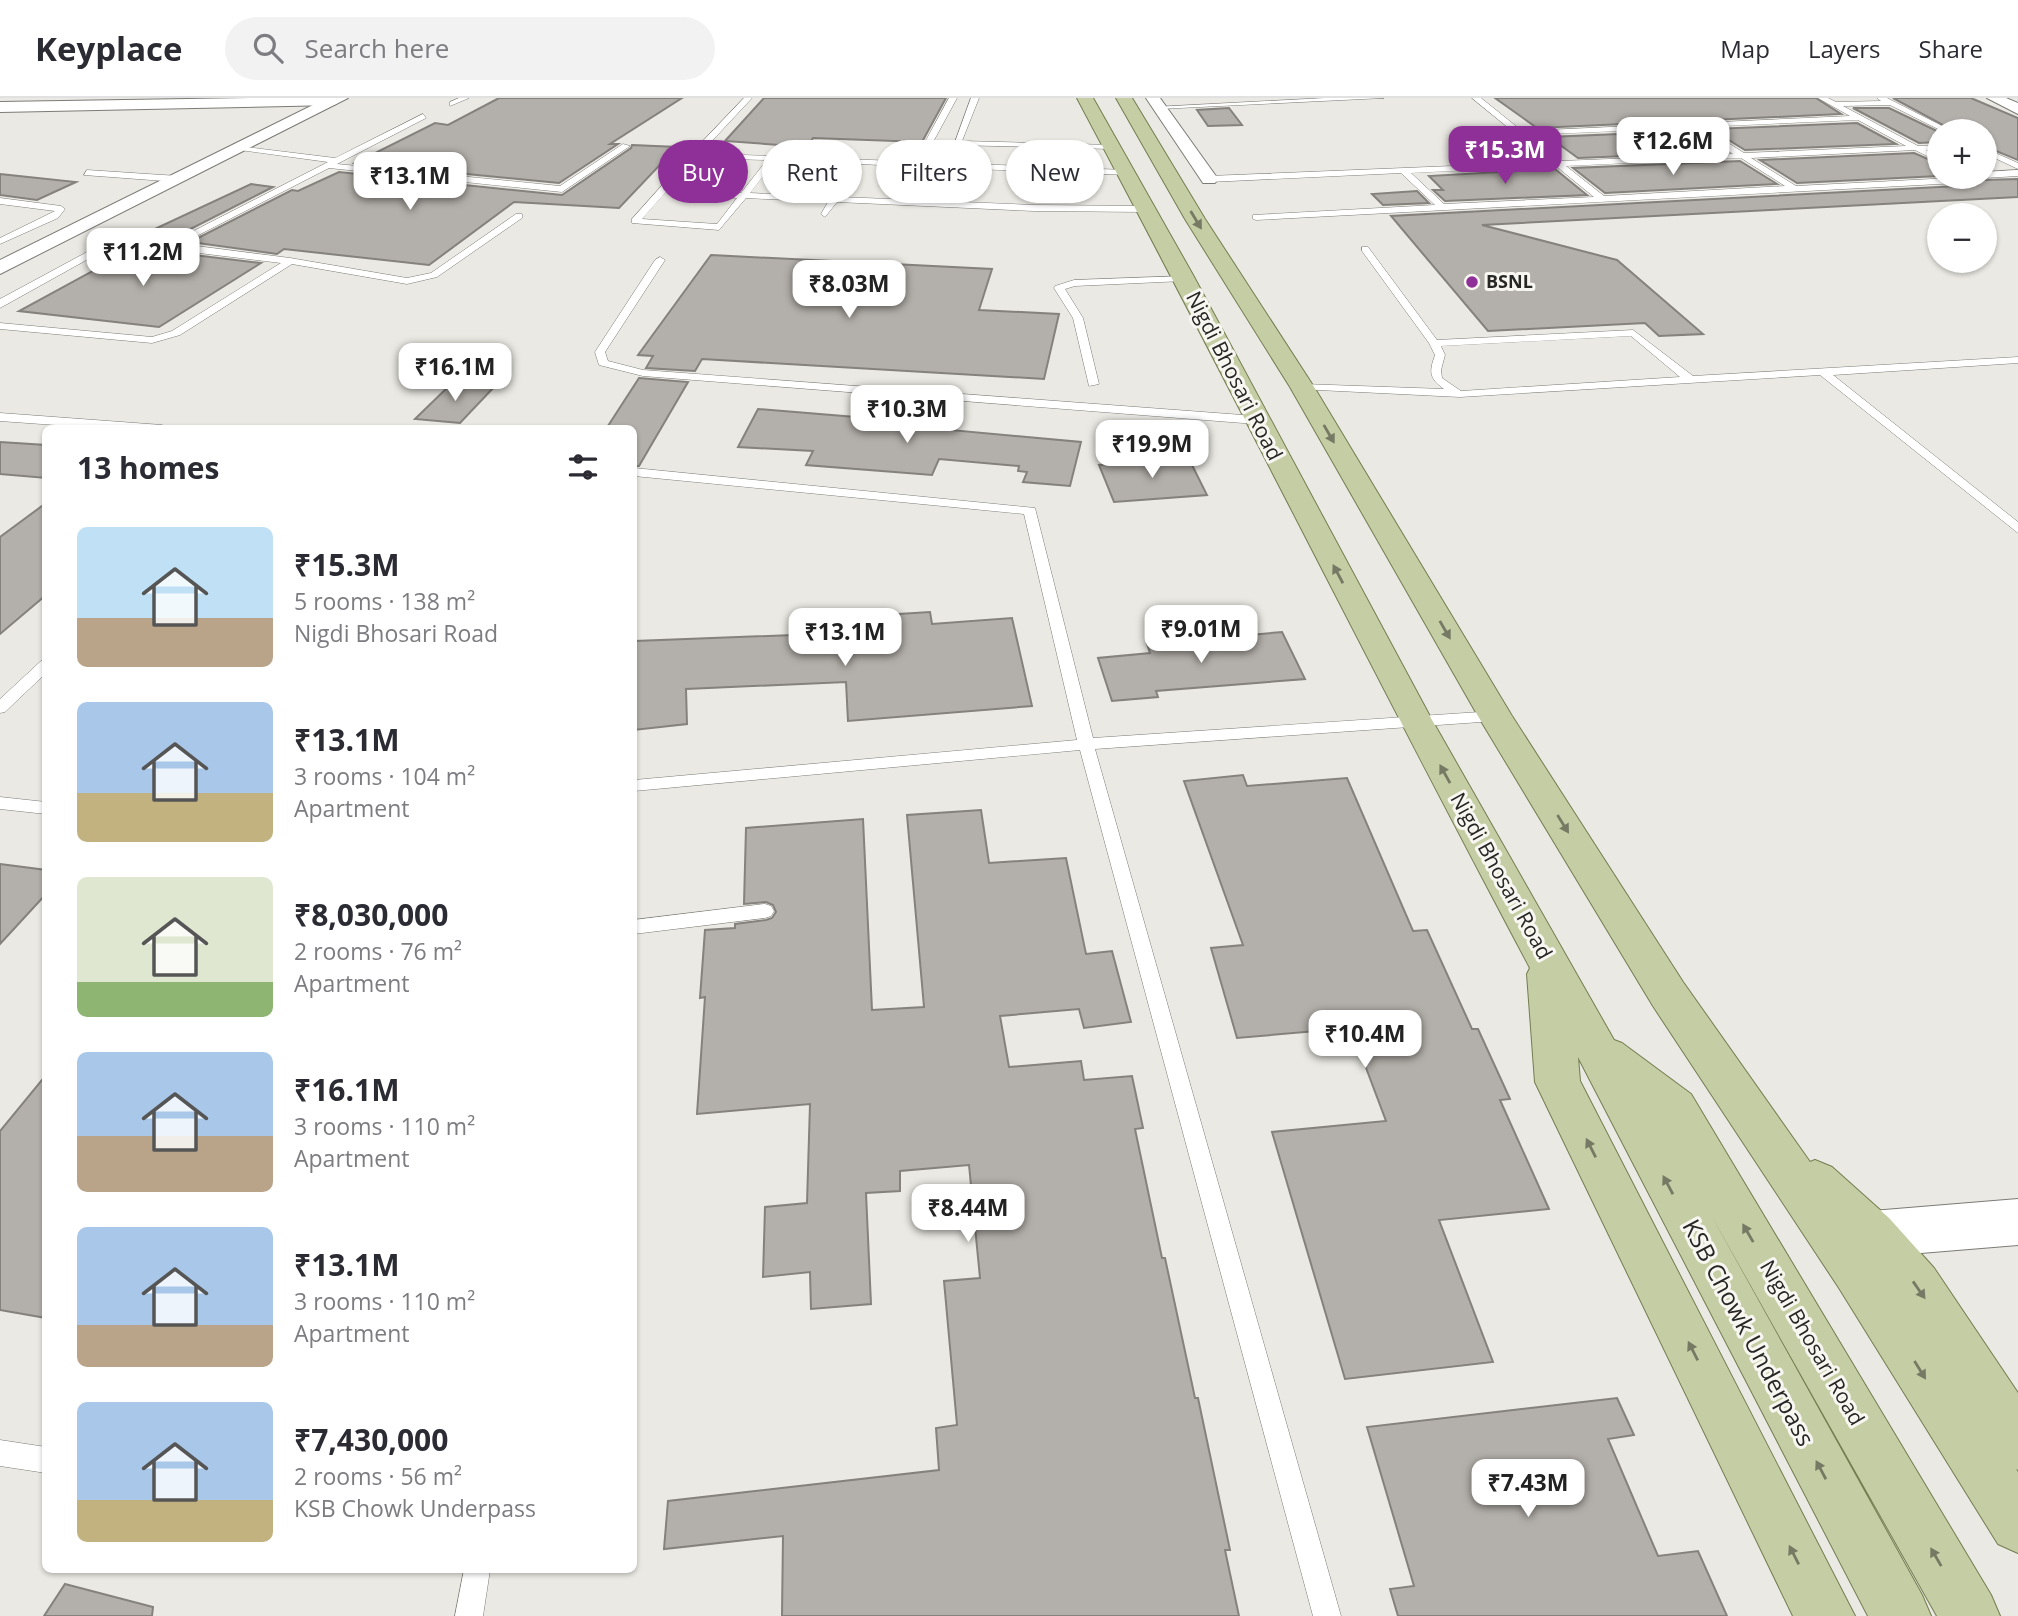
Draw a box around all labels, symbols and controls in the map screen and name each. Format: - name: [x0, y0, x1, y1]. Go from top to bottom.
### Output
- search box: [225, 17, 715, 80]
- text: Keyplace: [35, 26, 183, 71]
- icon: search: [249, 29, 287, 67]
- text: Search here: [305, 30, 449, 66]
- text: Map: [1720, 32, 1770, 65]
- text: Layers: [1808, 32, 1881, 65]
- text: Share: [1919, 32, 1983, 65]
- pin: ₹12.6M: [1616, 118, 1730, 177]
- map controls: [1927, 119, 1997, 273]
- button: +: [1927, 119, 1997, 189]
- text: ₹12.6M: [1633, 124, 1713, 156]
- pin: ₹15.3M: [1448, 126, 1562, 186]
- text: ₹15.3M: [1465, 133, 1545, 165]
- chip: Buy: [658, 140, 748, 203]
- chip: Rent: [762, 140, 862, 203]
- chip: Filters: [876, 140, 992, 203]
- chip: New: [1006, 140, 1104, 203]
- pin: ₹13.1M: [353, 152, 467, 212]
- text: ₹13.1M: [370, 159, 450, 191]
- button: −: [1927, 203, 1997, 273]
- one-way arrow: [1190, 210, 1202, 229]
- pin: ₹11.2M: [86, 228, 200, 288]
- text: ₹11.2M: [103, 235, 183, 267]
- pin: ₹8.03M: [792, 260, 906, 320]
- text: ₹8.03M: [809, 267, 889, 299]
- place label: BSNL: [1486, 269, 1533, 293]
- marker: BSNL: [1464, 274, 1480, 290]
- street label: Nigdi Bhosari Road: [1180, 286, 1290, 465]
- pin: ₹16.1M: [398, 344, 512, 403]
- text: ₹16.1M: [415, 350, 495, 382]
- pin: ₹10.3M: [850, 386, 964, 445]
- text: ₹10.3M: [867, 392, 947, 424]
- pin: ₹19.9M: [1095, 420, 1209, 480]
- one-way arrow: [1323, 424, 1336, 443]
- text: ₹19.9M: [1112, 427, 1192, 459]
- text: 13 homes: [77, 447, 220, 488]
- icon: filters: [564, 448, 602, 486]
- text: ₹15.3M: [294, 544, 399, 585]
- icon: home: [133, 555, 217, 639]
- one-way arrow: [1332, 564, 1343, 584]
- text: 5 rooms · 138 m²: [294, 585, 475, 617]
- pin: ₹9.01M: [1144, 606, 1258, 665]
- pin: ₹13.1M: [788, 608, 902, 668]
- text: ₹9.01M: [1161, 612, 1241, 644]
- text: ₹13.1M: [805, 615, 885, 647]
- text: Nigdi Bhosari Road: [294, 617, 498, 649]
- one-way arrow: [1439, 620, 1451, 639]
- text: ₹13.1M: [294, 719, 399, 760]
- icon: home: [133, 730, 217, 814]
- text: 3 rooms · 104 m²: [294, 760, 475, 792]
- one-way arrow: [1439, 765, 1451, 784]
- street label: Nigdi Bhosari Road: [1444, 787, 1559, 964]
- text: Apartment: [294, 792, 410, 824]
- one-way arrow: [1556, 815, 1569, 834]
- text: ₹8,030,000: [294, 894, 448, 935]
- icon: home: [133, 905, 217, 989]
- text: 2 rooms · 76 m²: [294, 935, 462, 967]
- text: Apartment: [294, 967, 410, 999]
- pin: ₹10.4M: [1308, 1010, 1422, 1070]
- text: ₹10.4M: [1325, 1017, 1405, 1049]
- text: ₹16.1M: [294, 1069, 399, 1110]
- icon: home: [133, 1080, 217, 1164]
- text: 3 rooms · 110 m²: [294, 1110, 475, 1142]
- one-way arrow: [1586, 1138, 1597, 1158]
- text: Apartment: [294, 1142, 410, 1174]
- one-way arrow: [1662, 1175, 1674, 1194]
- pin: ₹8.44M: [911, 1184, 1025, 1244]
- text: ₹8.44M: [928, 1191, 1008, 1223]
- street label: KSB Chowk Underpass: [1676, 1213, 1823, 1451]
- one-way arrow: [1742, 1224, 1754, 1243]
- text: ₹13.1M: [294, 1244, 399, 1285]
- icon: home: [133, 1255, 217, 1339]
- street label: Nigdi Bhosari Road: [1754, 1255, 1872, 1430]
- one-way arrow: [1912, 1281, 1926, 1299]
- text: 3 rooms · 110 m²: [294, 1285, 475, 1317]
- text: Apartment: [294, 1317, 410, 1349]
- one-way arrow: [1687, 1341, 1698, 1361]
- one-way arrow: [1914, 1360, 1927, 1379]
- text: ₹7,430,000: [294, 1419, 448, 1460]
- icon: home: [133, 1430, 217, 1514]
- text: 2 rooms · 56 m²: [294, 1460, 462, 1492]
- pin: ₹7.43M: [1471, 1460, 1585, 1519]
- one-way arrow: [1816, 1460, 1827, 1480]
- text: ₹7.43M: [1488, 1466, 1568, 1498]
- text: KSB Chowk Underpass: [294, 1492, 536, 1524]
- one-way arrow: [1789, 1545, 1800, 1565]
- one-way arrow: [1930, 1547, 1942, 1567]

